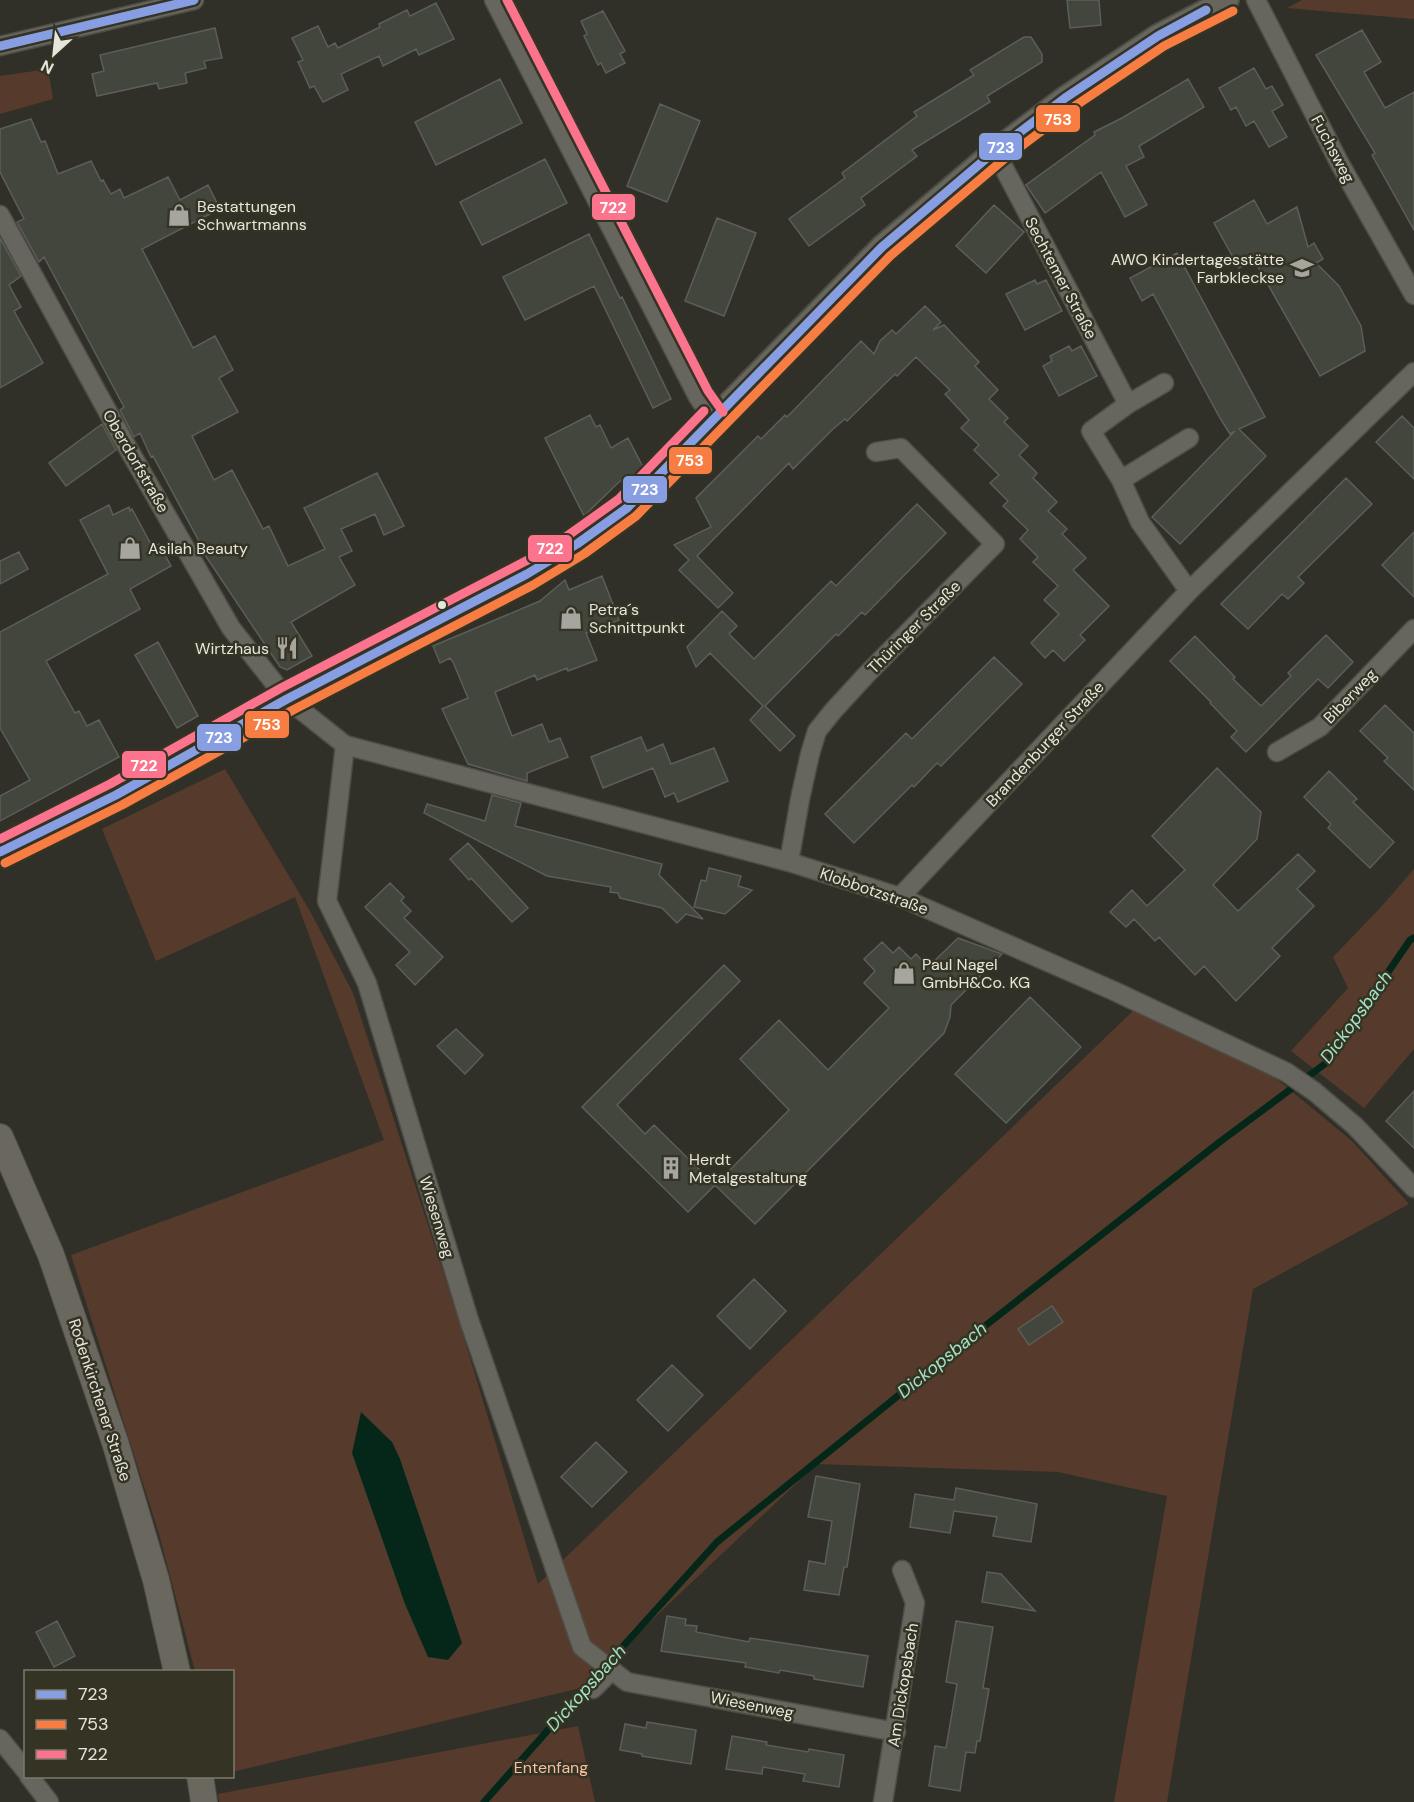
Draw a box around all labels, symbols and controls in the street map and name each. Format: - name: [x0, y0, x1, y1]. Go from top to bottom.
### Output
- north arrow: [24, 24, 84, 84]
- text: N: [37, 55, 57, 79]
- line badge: 753: [1035, 104, 1081, 133]
- text: 753: [1044, 109, 1072, 130]
- street label: Fuchsweg: [1306, 112, 1360, 187]
- line badge: 723: [978, 132, 1023, 161]
- text: 723: [987, 137, 1015, 158]
- line badge: 722: [591, 193, 636, 221]
- place label: Bestattungen Schwartmanns: [197, 196, 307, 235]
- text: 722: [600, 197, 626, 218]
- shop icon: Bestattungen Schwartmanns: [166, 202, 192, 228]
- street label: Sechtemer Straße: [1020, 213, 1102, 343]
- place label: AWO Kindertagesstätte Farbkleckse: [1111, 249, 1284, 288]
- school or university icon: AWO Kindertagesstätte Farbkleckse: [1289, 255, 1315, 281]
- street label: Oberdorfstraße: [98, 406, 174, 516]
- line badge: 753: [668, 446, 713, 475]
- text: 753: [676, 450, 704, 471]
- line badge: 723: [622, 475, 668, 504]
- text: 723: [631, 479, 659, 500]
- line badge: 722: [527, 534, 573, 563]
- shop icon: Asilah Beauty: [117, 535, 143, 561]
- place label: Asilah Beauty: [148, 538, 248, 559]
- text: 722: [537, 538, 563, 559]
- street label: Thüringer Straße: [863, 576, 965, 678]
- unlabelled marker: [436, 599, 448, 611]
- place label: Petra´s Schnittpunkt: [589, 599, 685, 638]
- shop icon: Petra´s Schnittpunkt: [558, 605, 584, 631]
- restaurant icon: Wirtzhaus: [274, 635, 300, 661]
- place label: Wirtzhaus: [195, 638, 269, 659]
- street label: Biberweg: [1319, 664, 1381, 728]
- street label: Brandenburger Straße: [981, 677, 1109, 811]
- line badge: 753: [244, 710, 290, 739]
- text: 753: [253, 714, 281, 735]
- line badge: 723: [196, 723, 242, 752]
- text: 723: [205, 727, 233, 748]
- line badge: 722: [121, 750, 167, 779]
- text: 722: [131, 755, 157, 776]
- street label: Klobbotzstraße: [817, 863, 931, 919]
- place label: Paul Nagel GmbH&Co. KG: [922, 954, 1030, 993]
- shop icon: Paul Nagel GmbH&Co. KG: [891, 960, 917, 986]
- water label: Dickopsbach: [1314, 966, 1398, 1068]
- place label: Herdt Metalgestaltung: [689, 1149, 807, 1188]
- building icon: Herdt Metalgestaltung: [658, 1155, 684, 1181]
- street label: Wiesenweg: [415, 1173, 459, 1261]
- street label: Rodenkirchener Straße: [64, 1316, 136, 1484]
- water label: Dickopsbach: [892, 1316, 992, 1404]
- street label: Am Dickopsbach: [883, 1622, 923, 1748]
- water label: Dickopsbach: [541, 1640, 631, 1736]
- legend: [24, 1670, 234, 1778]
- text: 723: [78, 1682, 108, 1706]
- street label: Wiesenweg: [708, 1687, 796, 1723]
- text: 753: [78, 1712, 109, 1736]
- text: 722: [78, 1742, 108, 1766]
- park label: Entenfang: [514, 1757, 588, 1778]

